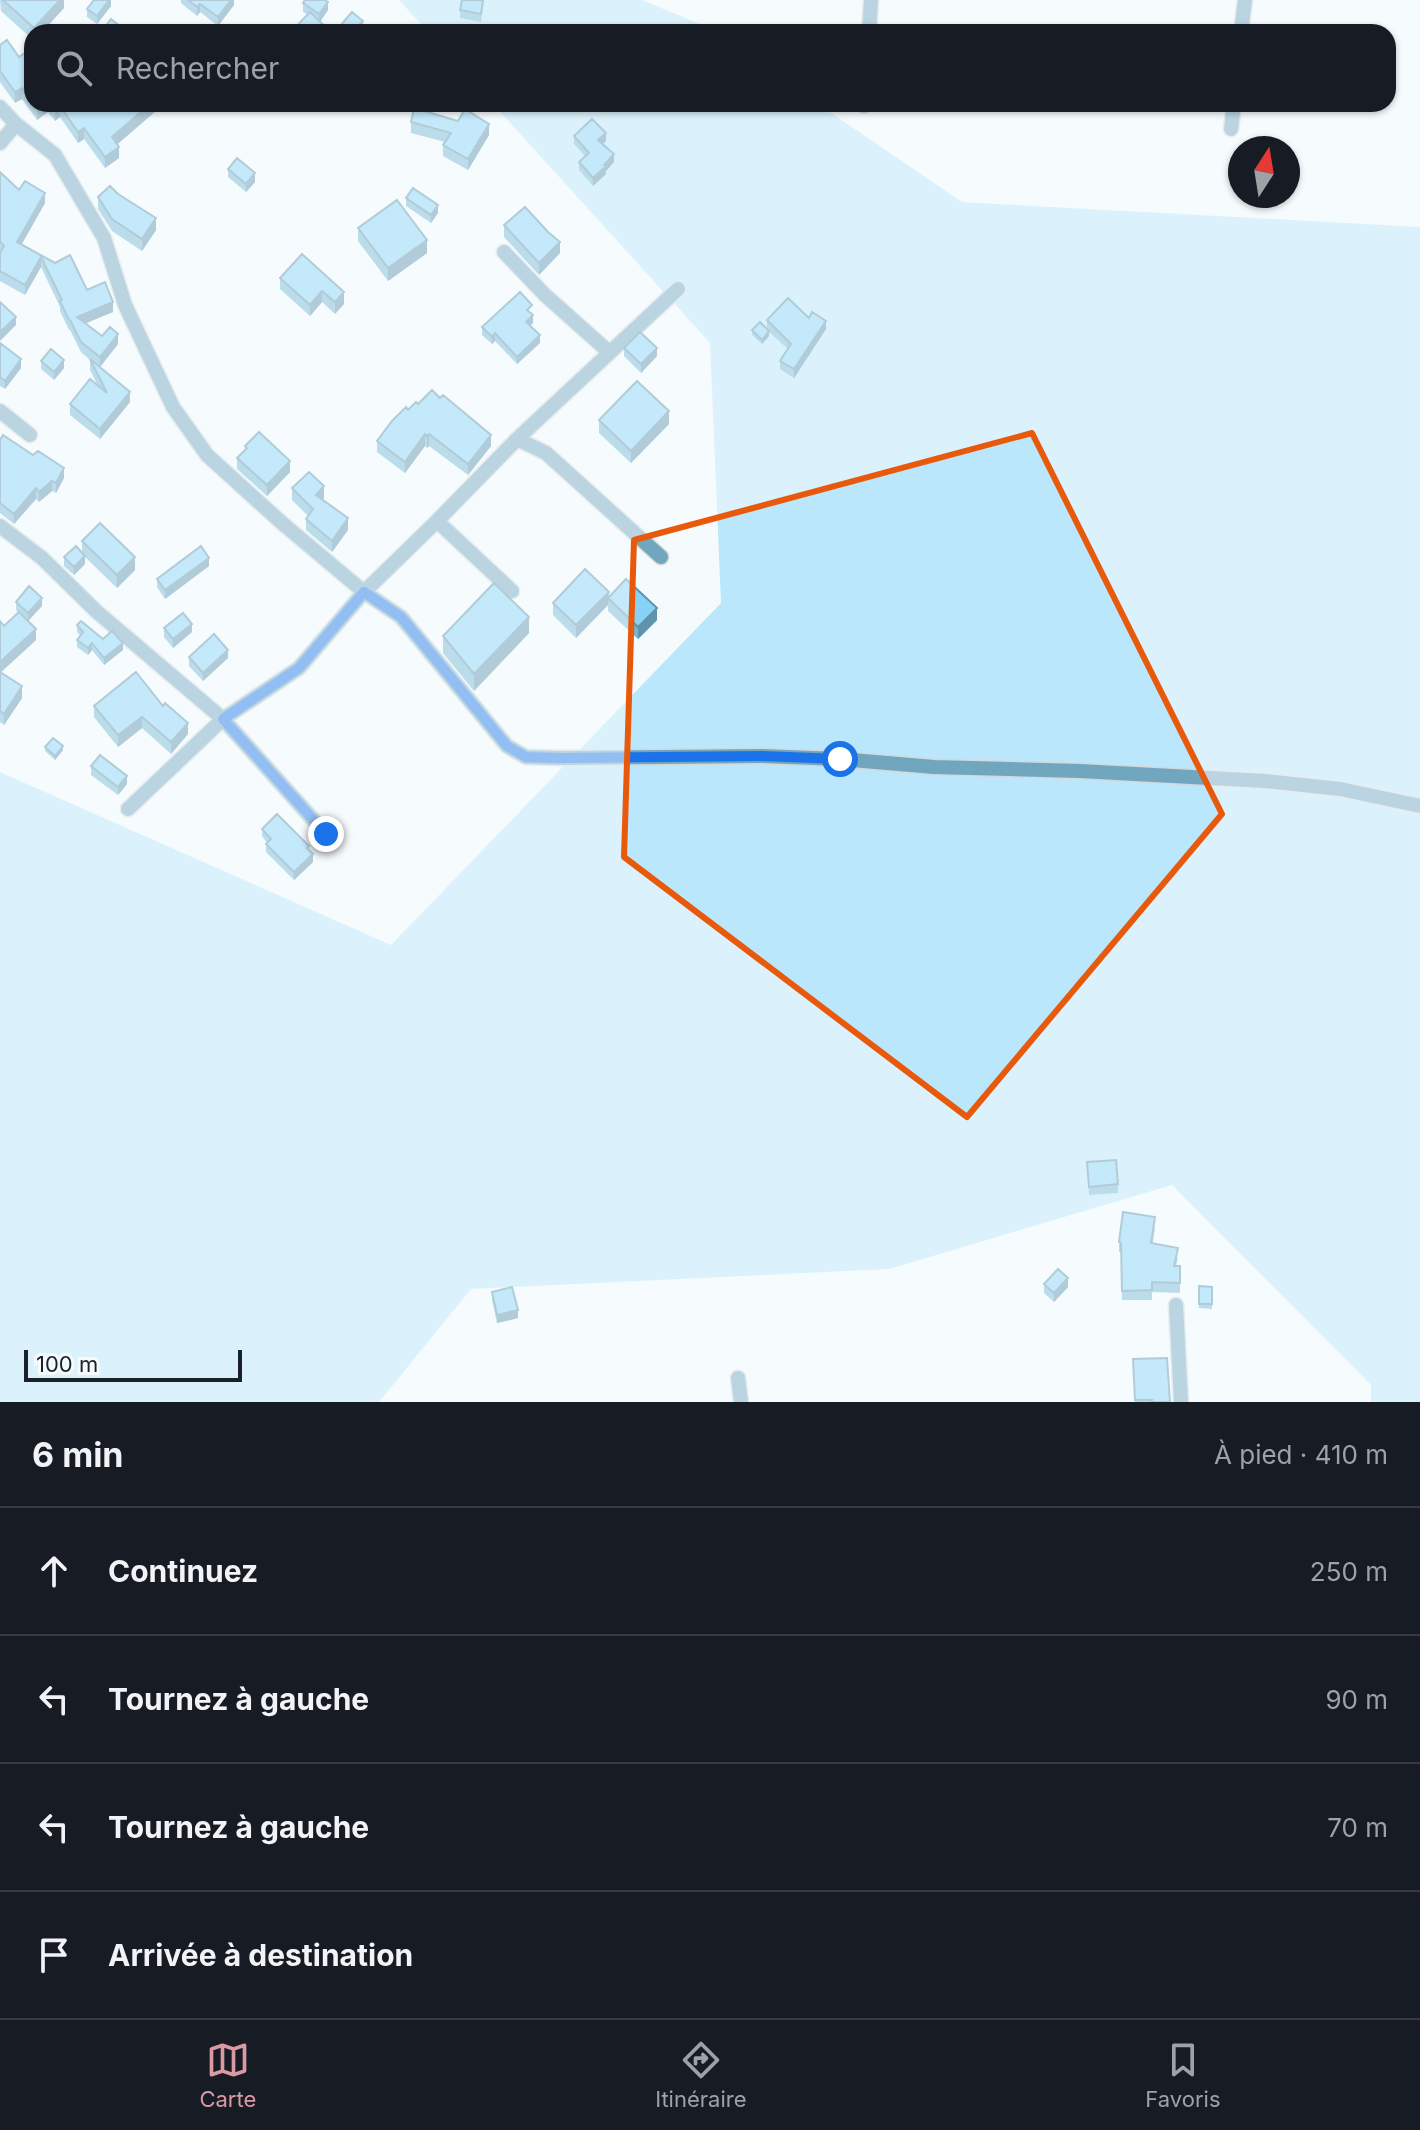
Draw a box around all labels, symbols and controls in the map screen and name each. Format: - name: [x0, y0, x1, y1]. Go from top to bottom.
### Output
- search box: [24, 24, 1396, 112]
- icon: search: [52, 46, 96, 90]
- text: Rechercher: [116, 50, 279, 86]
- north arrow: [1228, 136, 1300, 208]
- route start: [822, 741, 858, 777]
- route end: [308, 816, 344, 852]
- scale bar: [24, 1346, 242, 1382]
- text: 100 m: [36, 1351, 98, 1377]
- text: 6 min: [32, 1434, 124, 1475]
- text: À pied · 410 m: [1214, 1439, 1388, 1470]
- icon: ahead: [32, 1549, 76, 1593]
- text: Continuez: [108, 1553, 258, 1589]
- text: 250 m: [1310, 1556, 1388, 1587]
- icon: left: [32, 1677, 76, 1721]
- text: Tournez à gauche: [108, 1681, 369, 1717]
- text: 90 m: [1325, 1684, 1388, 1715]
- icon: left: [32, 1805, 76, 1849]
- text: Tournez à gauche: [108, 1809, 369, 1845]
- text: 70 m: [1327, 1812, 1388, 1843]
- icon: arrive: [32, 1933, 76, 1977]
- text: Arrivée à destination: [108, 1937, 413, 1973]
- tab: Carte: [199, 2038, 256, 2112]
- tab: Itinéraire: [655, 2038, 746, 2112]
- tab: Favoris: [1145, 2038, 1221, 2112]

